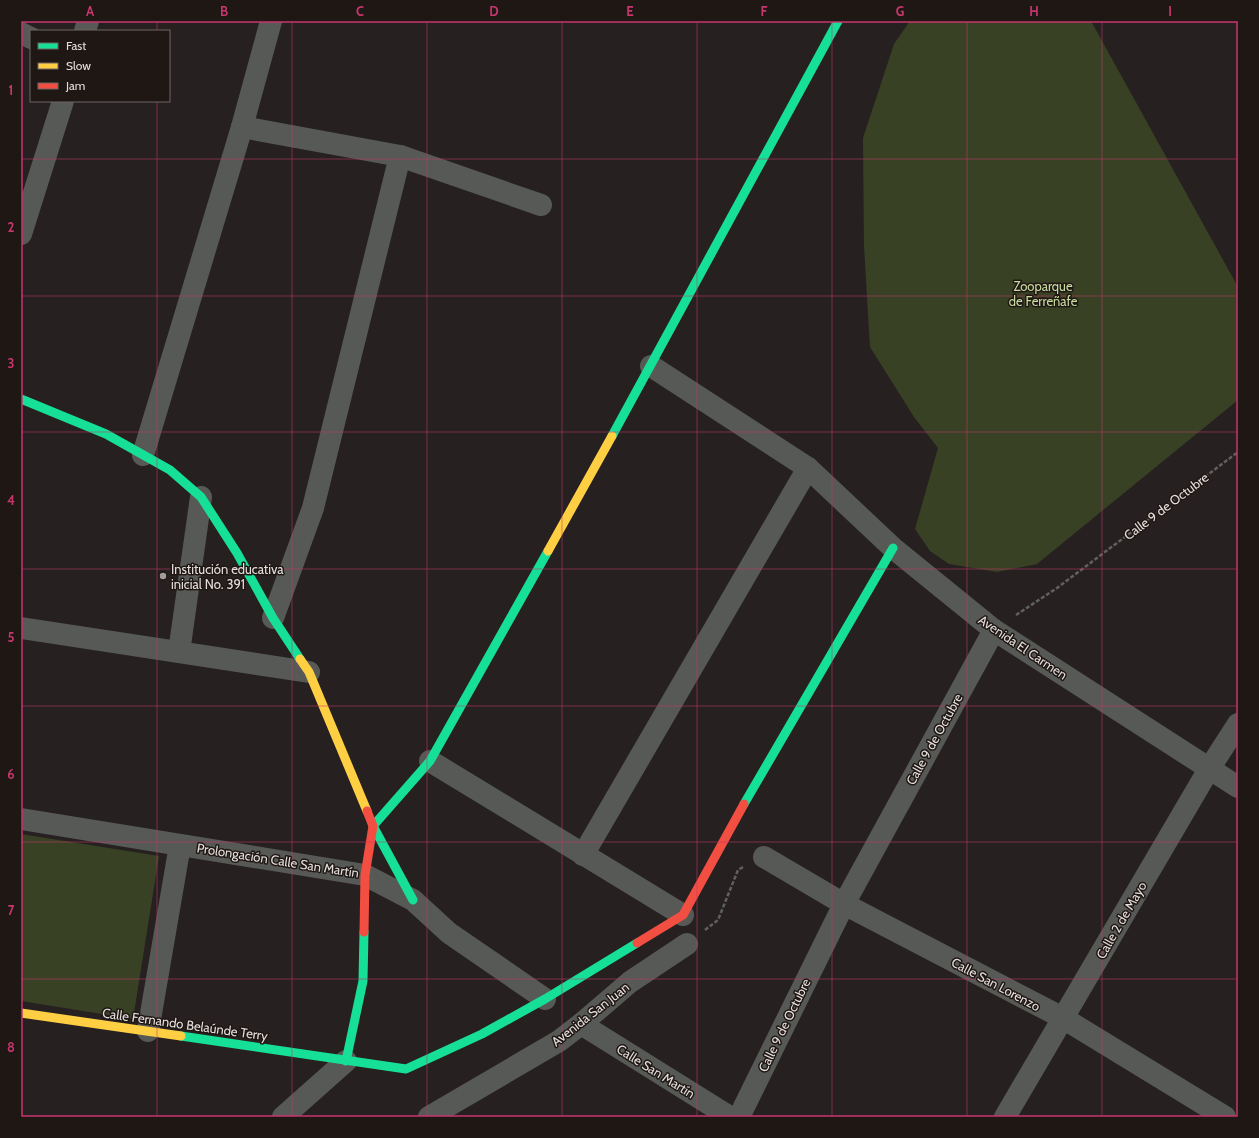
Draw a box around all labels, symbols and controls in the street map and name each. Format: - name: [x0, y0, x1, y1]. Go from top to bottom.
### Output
- text: A: [86, 3, 95, 19]
- text: B: [220, 3, 228, 19]
- text: C: [356, 3, 364, 19]
- text: D: [489, 3, 499, 19]
- text: E: [626, 3, 634, 19]
- text: F: [761, 3, 768, 19]
- text: G: [896, 3, 905, 19]
- text: H: [1029, 3, 1039, 19]
- text: I: [1168, 3, 1172, 19]
- legend: [30, 30, 170, 102]
- text: Fast: [66, 38, 86, 53]
- text: Slow: [66, 58, 91, 73]
- text: Jam: [65, 78, 85, 93]
- text: 1: [9, 82, 13, 98]
- text: 2: [8, 219, 15, 235]
- park label: Zooparque de Ferreñafe: [1009, 278, 1078, 309]
- text: 3: [7, 355, 15, 371]
- street label: Calle 9 de Octubre: [1121, 469, 1212, 543]
- text: 4: [7, 492, 15, 508]
- place label: Institución educativa inicial No. 391: [171, 561, 284, 592]
- marker: Institución educativa inicial No. 391: [158, 571, 168, 581]
- street label: Avenida El Carmen: [976, 611, 1070, 683]
- text: 5: [8, 629, 15, 645]
- street label: Calle 9 de Octubre: [902, 690, 966, 787]
- text: 6: [7, 766, 15, 782]
- street label: Prolongación Calle San Martín: [196, 839, 360, 881]
- street label: Calle 2 de Mayo: [1092, 879, 1150, 961]
- text: 7: [8, 902, 15, 918]
- street label: Calle San Lorenzo: [949, 954, 1043, 1014]
- street label: Calle 9 de Octubre: [754, 975, 814, 1074]
- street label: Avenida San Juan: [548, 979, 632, 1049]
- street label: Calle Fernando Belaúnde Terry: [101, 1004, 269, 1044]
- text: 8: [7, 1039, 15, 1055]
- street label: Calle San Martín: [614, 1041, 698, 1101]

